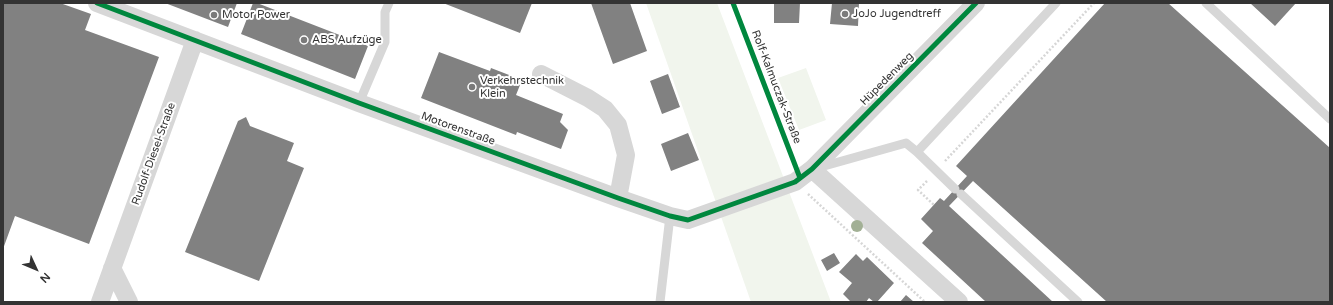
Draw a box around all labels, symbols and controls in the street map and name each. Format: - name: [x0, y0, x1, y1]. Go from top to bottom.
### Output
- place label: JoJo Jugendtreff: [853, 7, 941, 21]
- place label: Motor Power: [222, 8, 290, 22]
- marker: JoJo Jugendtreff: [840, 9, 850, 19]
- marker: Motor Power: [209, 10, 219, 20]
- street label: Rolf-Kalmuczak-Straße: [748, 28, 804, 146]
- place label: ABS Aufzüge: [312, 33, 382, 47]
- marker: ABS Aufzüge: [299, 35, 309, 45]
- street label: Hüpedenweg: [858, 50, 916, 108]
- place label: Verkehrstechnik Klein: [480, 74, 564, 100]
- marker: Verkehrstechnik Klein: [467, 82, 477, 92]
- street label: Rudolf-Diesel-Straße: [129, 101, 179, 207]
- street label: Motorenstraße: [419, 110, 497, 148]
- north arrow: [16, 249, 56, 289]
- text: N: [37, 270, 53, 285]

